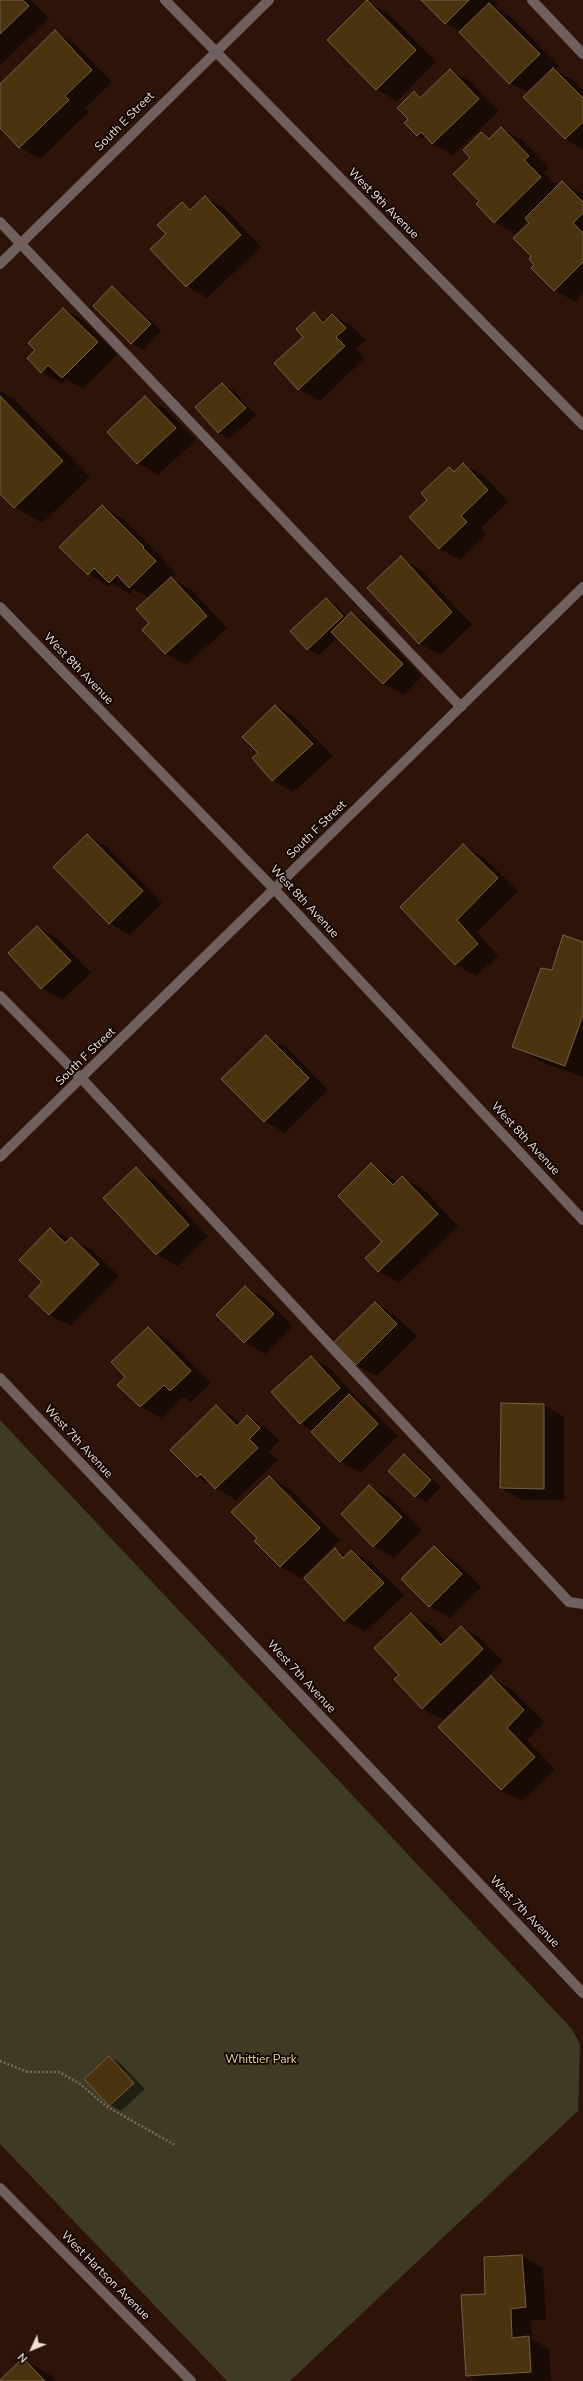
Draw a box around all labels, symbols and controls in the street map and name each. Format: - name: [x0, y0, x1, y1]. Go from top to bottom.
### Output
- street label: South E Street: [92, 89, 158, 155]
- street label: West 9th Avenue: [345, 166, 421, 242]
- street label: West 8th Avenue: [40, 630, 116, 708]
- street label: South F Street: [284, 798, 350, 862]
- street label: West 8th Avenue: [267, 863, 341, 941]
- street label: South F Street: [53, 1025, 119, 1089]
- street label: West 8th Avenue: [488, 1100, 562, 1178]
- street label: West 7th Avenue: [41, 1403, 115, 1481]
- street label: West 7th Avenue: [264, 1638, 338, 1716]
- street label: West 7th Avenue: [486, 1873, 562, 1951]
- park label: Whittier Park: [225, 2053, 297, 2067]
- street label: West Hartson Avenue: [58, 2229, 152, 2323]
- north arrow: [12, 2329, 52, 2369]
- text: N: [15, 2350, 31, 2366]

